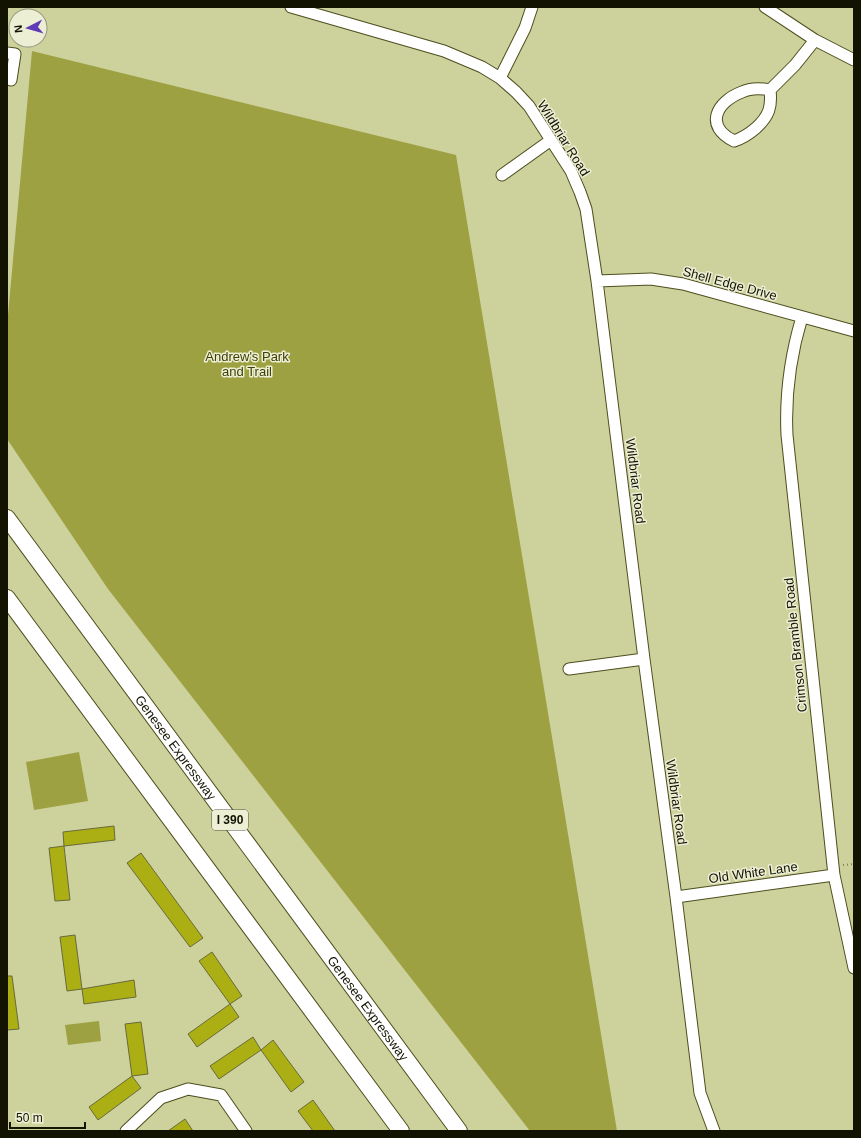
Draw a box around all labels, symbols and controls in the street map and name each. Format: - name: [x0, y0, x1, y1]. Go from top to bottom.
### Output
- north arrow: [8, 8, 48, 48]
- text: N: [12, 24, 24, 34]
- street label: Wildbriar Road: [534, 98, 593, 179]
- street label: Shell Edge Drive: [681, 264, 779, 303]
- park label: Andrew's Park and Trail: [205, 349, 289, 379]
- street label: Wildbriar Road: [623, 437, 648, 525]
- street label: Crimson Bramble Road: [781, 577, 810, 713]
- street label: Genesee Expressway: [132, 692, 220, 803]
- street label: Wildbriar Road: [663, 758, 690, 846]
- road number: I 390: [212, 810, 248, 830]
- street label: Old White Lane: [708, 859, 798, 886]
- street label: Genesee Expressway: [324, 953, 412, 1064]
- scale bar: [10, 1104, 85, 1130]
- text: 50 m: [16, 1111, 43, 1125]

